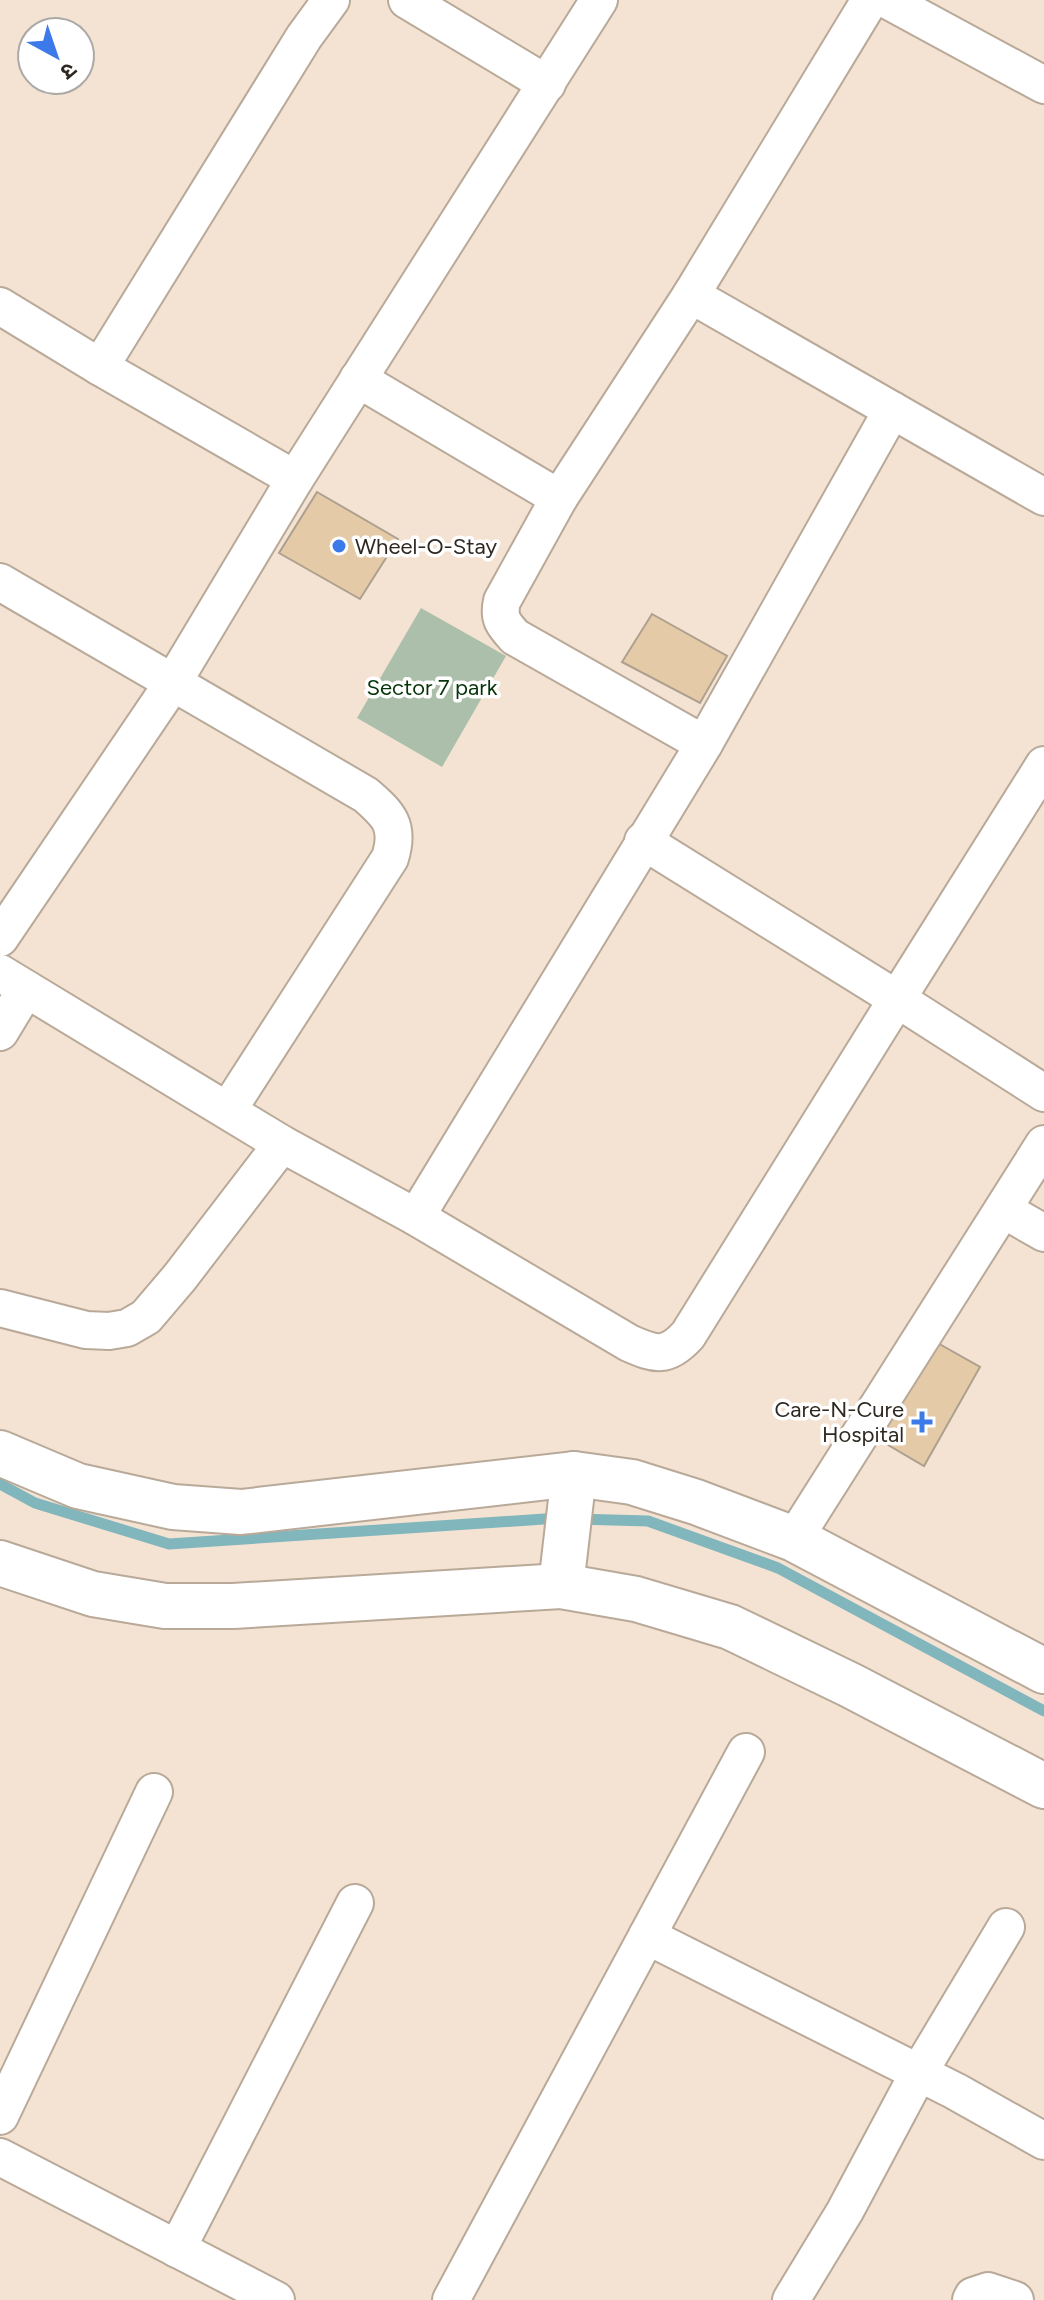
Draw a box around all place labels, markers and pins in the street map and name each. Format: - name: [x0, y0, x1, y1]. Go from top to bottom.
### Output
- place label: Wheel-O-Stay: [355, 533, 498, 560]
- marker: Wheel-O-Stay: [330, 537, 348, 555]
- place label: Care-N-Cure Hospital: [775, 1396, 904, 1448]
- marker: Care-N-Cure Hospital: [911, 1411, 933, 1433]

